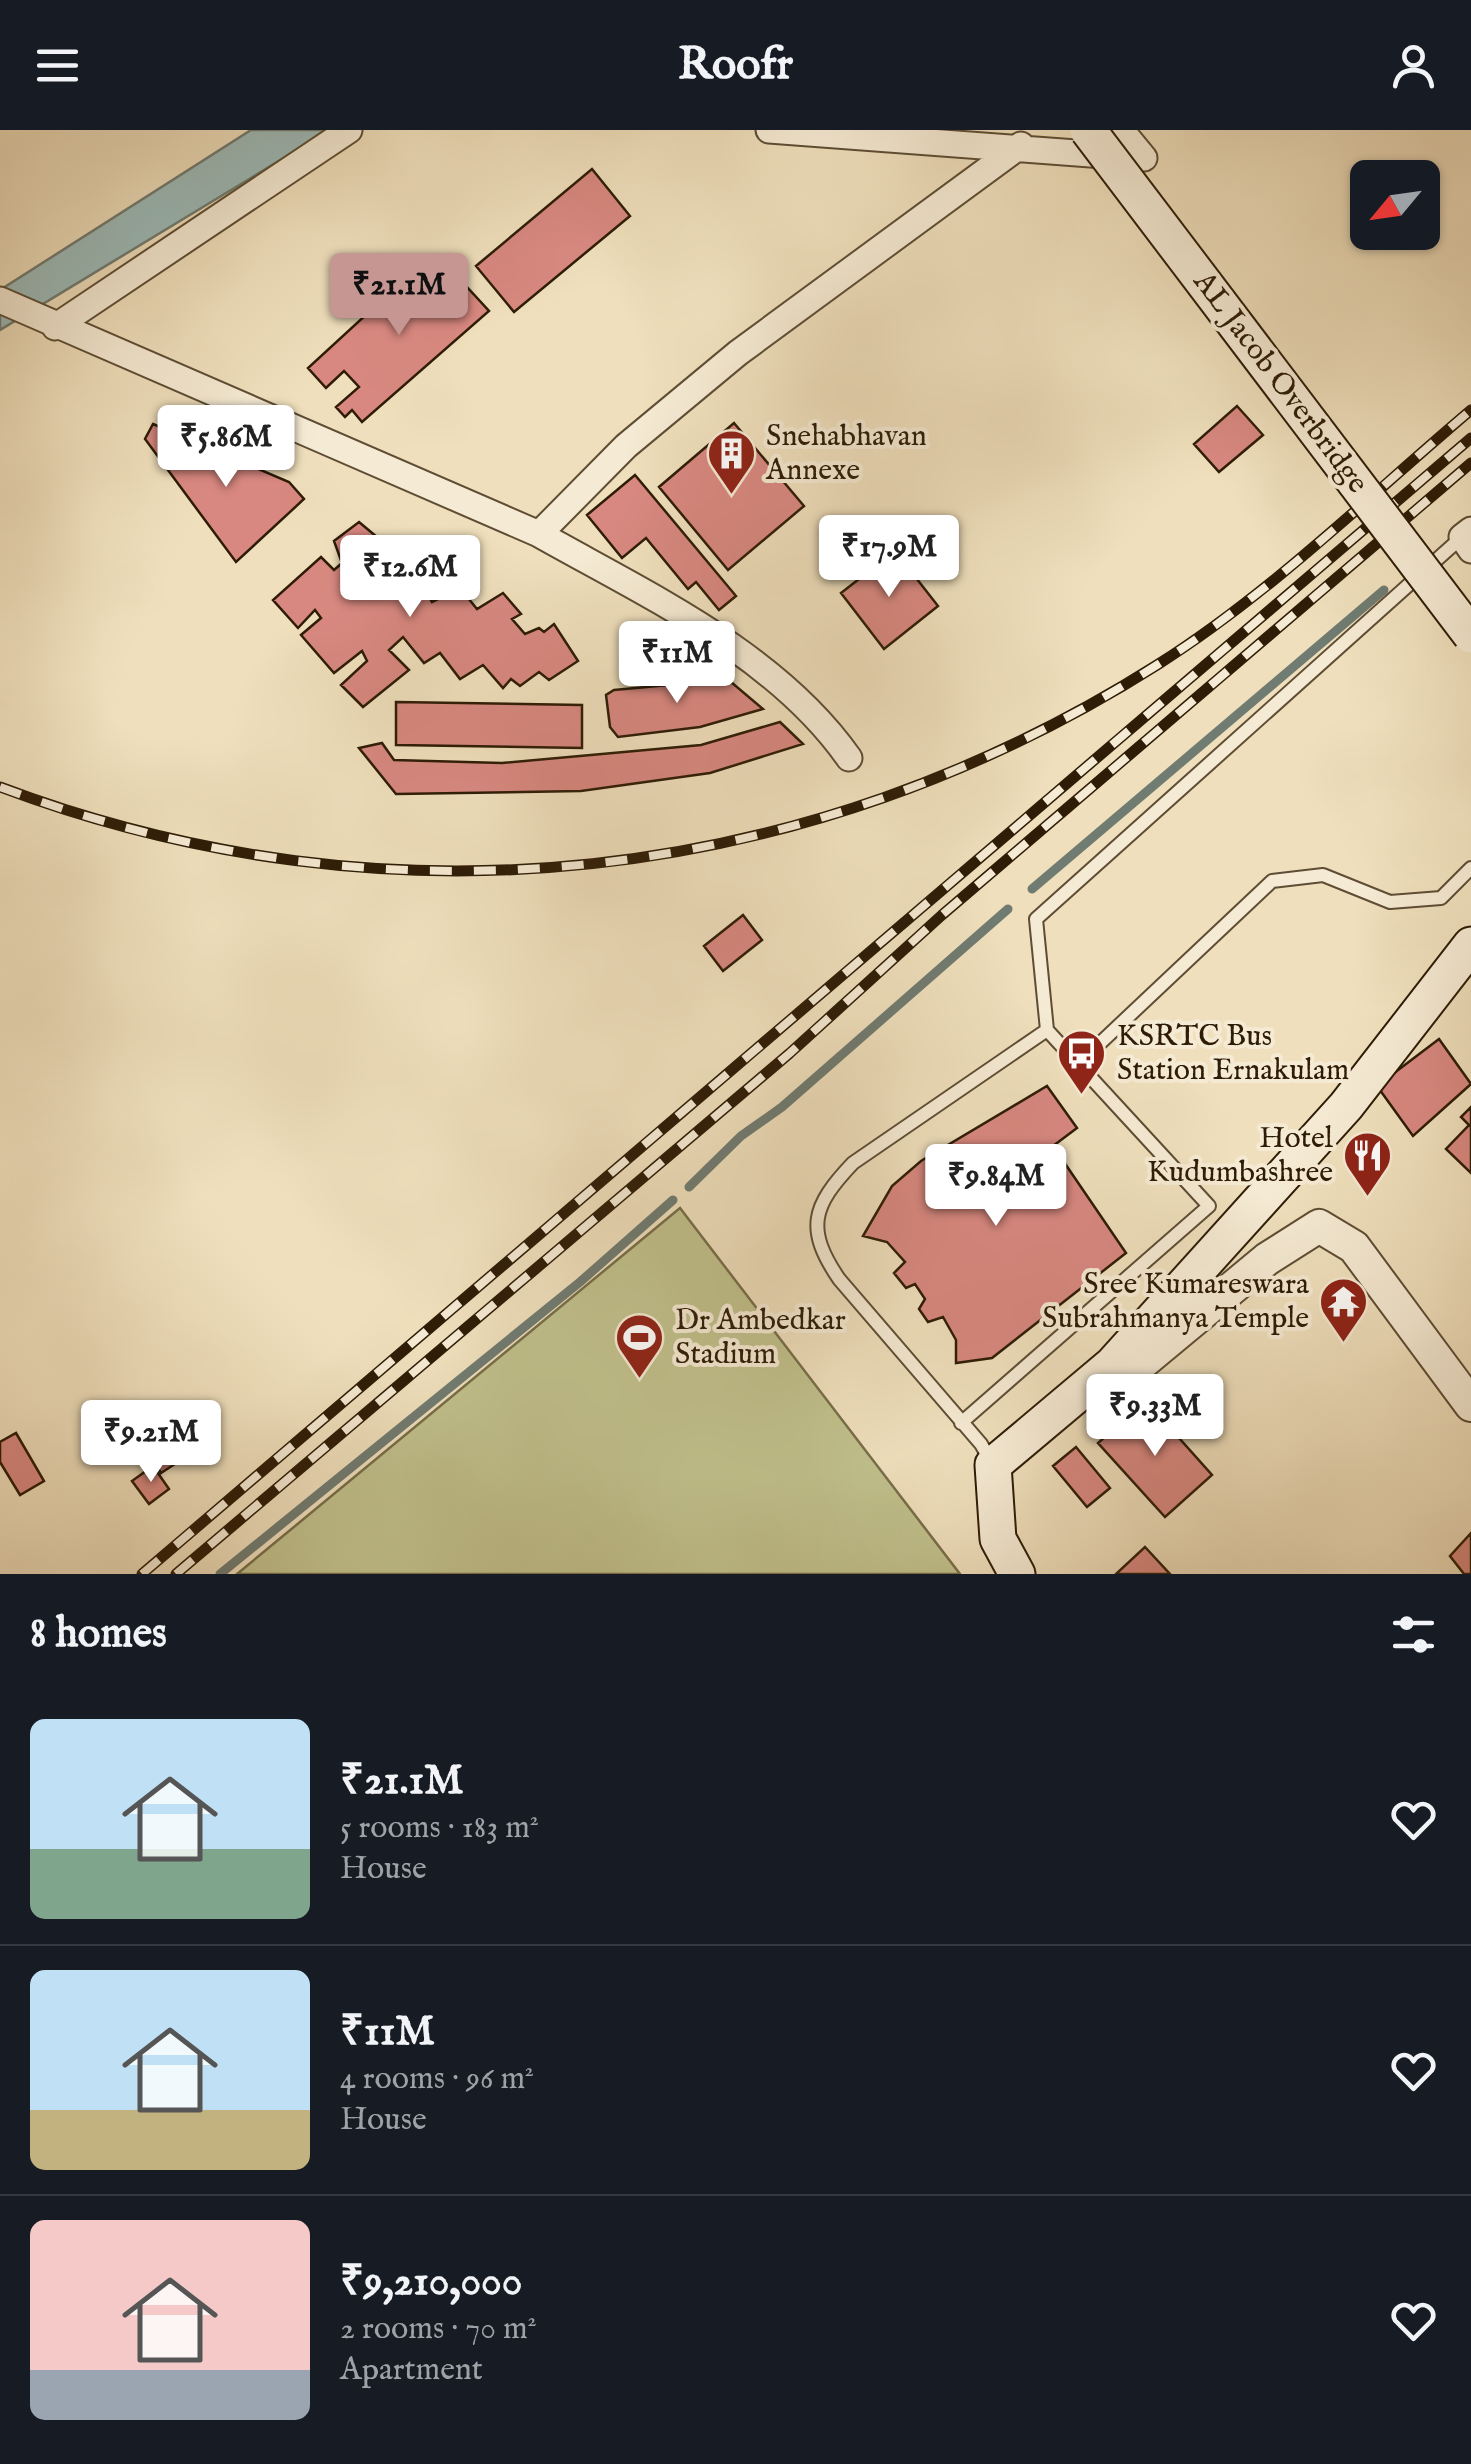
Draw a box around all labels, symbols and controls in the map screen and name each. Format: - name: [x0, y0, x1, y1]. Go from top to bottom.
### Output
- text: Roofr: [678, 37, 793, 94]
- icon: menu: [30, 38, 85, 93]
- icon: person: [1386, 38, 1441, 93]
- north arrow: [1350, 160, 1440, 250]
- map controls: [1350, 160, 1440, 250]
- pin: ₹21.1M: [318, 253, 480, 338]
- street label: AL Jacob Overbridge: [1184, 264, 1376, 501]
- text: ₹21.1M: [352, 265, 446, 306]
- pin: ₹5.86M: [145, 405, 307, 490]
- text: ₹5.86M: [180, 417, 272, 458]
- place label: Snehabhavan Annexe: [765, 418, 927, 490]
- building icon: Snehabhavan Annexe: [705, 428, 757, 496]
- pin: ₹17.9M: [808, 515, 970, 600]
- text: ₹17.9M: [841, 527, 937, 568]
- pin: ₹12.6M: [329, 535, 491, 620]
- text: ₹12.6M: [362, 547, 458, 588]
- pin: ₹11M: [618, 621, 736, 706]
- text: ₹11M: [641, 633, 713, 674]
- place label: KSRTC Bus Station Ernakulam: [1117, 1018, 1349, 1090]
- bus stop icon: KSRTC Bus Station Ernakulam: [1056, 1028, 1108, 1096]
- place label: Hotel Kudumbashree: [1147, 1120, 1334, 1192]
- restaurant icon: Hotel Kudumbashree: [1342, 1130, 1394, 1198]
- pin: ₹9.84M: [915, 1144, 1077, 1229]
- text: ₹9.84M: [947, 1156, 1045, 1197]
- place label: Sree Kumareswara Subrahmanya Temple: [1042, 1266, 1309, 1338]
- temple icon: Sree Kumareswara Subrahmanya Temple: [1318, 1276, 1370, 1344]
- place label: Dr Ambedkar Stadium: [675, 1302, 846, 1374]
- sports icon: Dr Ambedkar Stadium: [614, 1312, 666, 1380]
- pin: ₹9.33M: [1074, 1374, 1236, 1459]
- text: ₹9.33M: [1108, 1386, 1202, 1427]
- pin: ₹9.21M: [70, 1400, 232, 1485]
- text: ₹9.21M: [103, 1412, 199, 1453]
- icon: filters: [1386, 1607, 1441, 1662]
- text: 8 homes: [30, 1608, 167, 1661]
- text: ₹21.1M: [340, 1755, 464, 1808]
- icon: home: [110, 1759, 230, 1879]
- icon: heart: [1386, 1792, 1441, 1847]
- text: 5 rooms · 183 m²: [340, 1808, 539, 1849]
- text: House: [340, 1849, 427, 1890]
- text: ₹11M: [340, 2006, 435, 2059]
- icon: home: [110, 2010, 230, 2130]
- icon: heart: [1386, 2043, 1441, 2098]
- text: 4 rooms · 96 m²: [340, 2059, 534, 2100]
- text: House: [340, 2100, 427, 2141]
- text: ₹9,210,000: [340, 2256, 522, 2309]
- icon: home: [110, 2260, 230, 2380]
- icon: heart: [1386, 2293, 1441, 2348]
- text: 2 rooms · 70 m²: [340, 2309, 537, 2350]
- text: Apartment: [340, 2350, 483, 2391]

